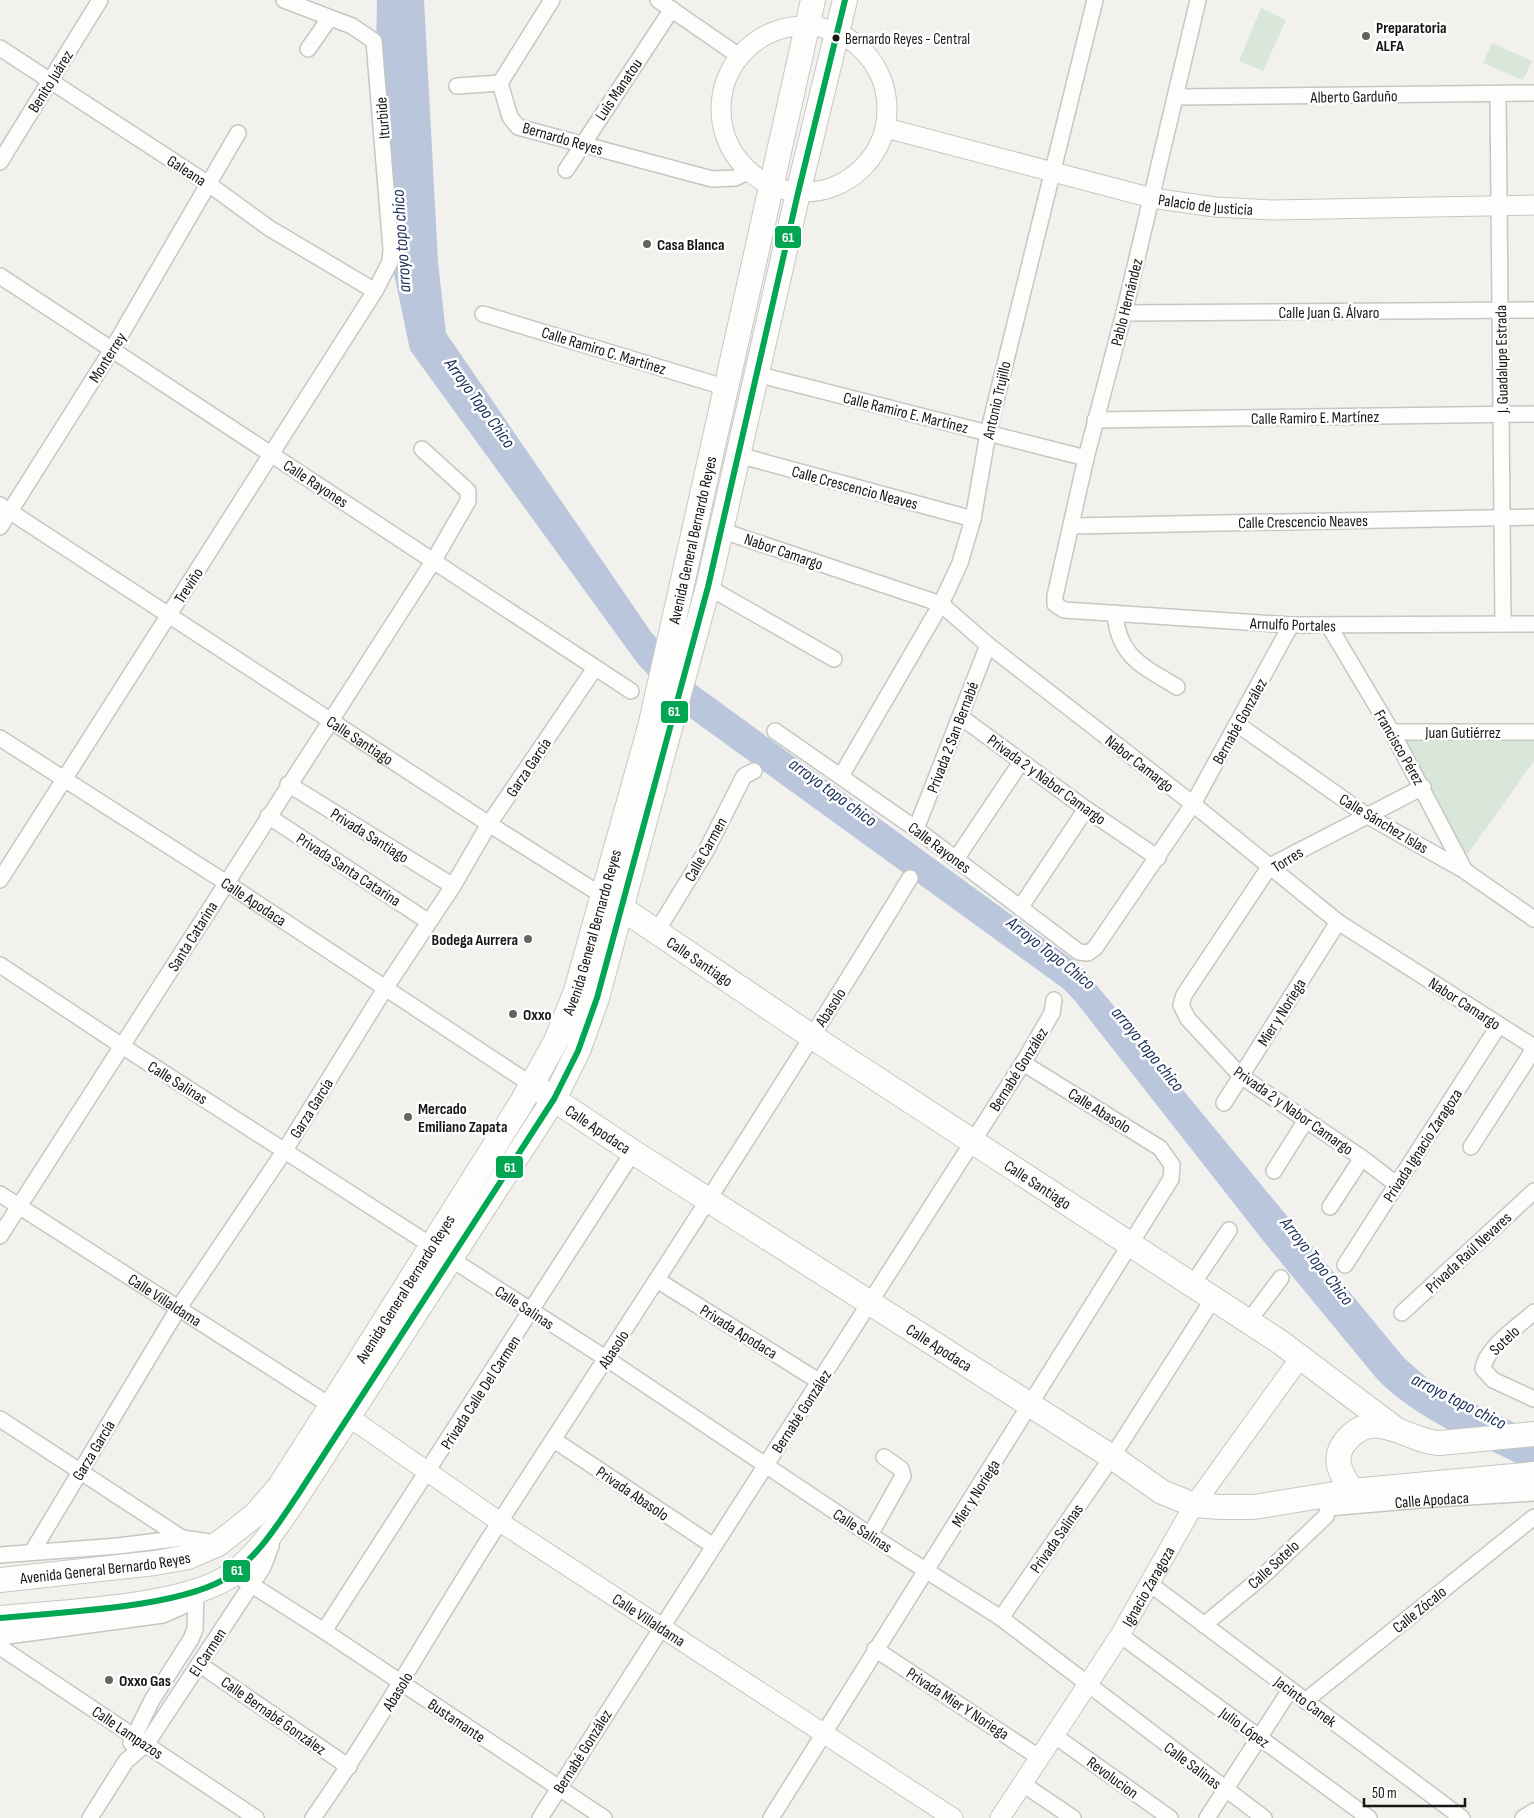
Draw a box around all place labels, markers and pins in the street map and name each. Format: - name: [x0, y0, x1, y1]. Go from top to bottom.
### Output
- place label: Preparatoria ALFA: [1375, 19, 1446, 56]
- place label: Bernardo Reyes - Central: [845, 30, 970, 49]
- marker: Preparatoria ALFA: [1360, 30, 1372, 42]
- marker: Bernardo Reyes - Central: [831, 33, 841, 43]
- place label: Casa Blanca: [657, 236, 724, 255]
- marker: Casa Blanca: [641, 238, 653, 250]
- place label: Bodega Aurrera: [432, 931, 518, 950]
- marker: Bodega Aurrera: [522, 933, 534, 945]
- place label: Oxxo: [523, 1006, 551, 1025]
- marker: Oxxo: [507, 1008, 519, 1020]
- place label: Mercado Emiliano Zapata: [418, 1100, 507, 1137]
- marker: Mercado Emiliano Zapata: [402, 1111, 414, 1123]
- place label: Oxxo Gas: [119, 1672, 171, 1691]
- marker: Oxxo Gas: [103, 1674, 115, 1686]

